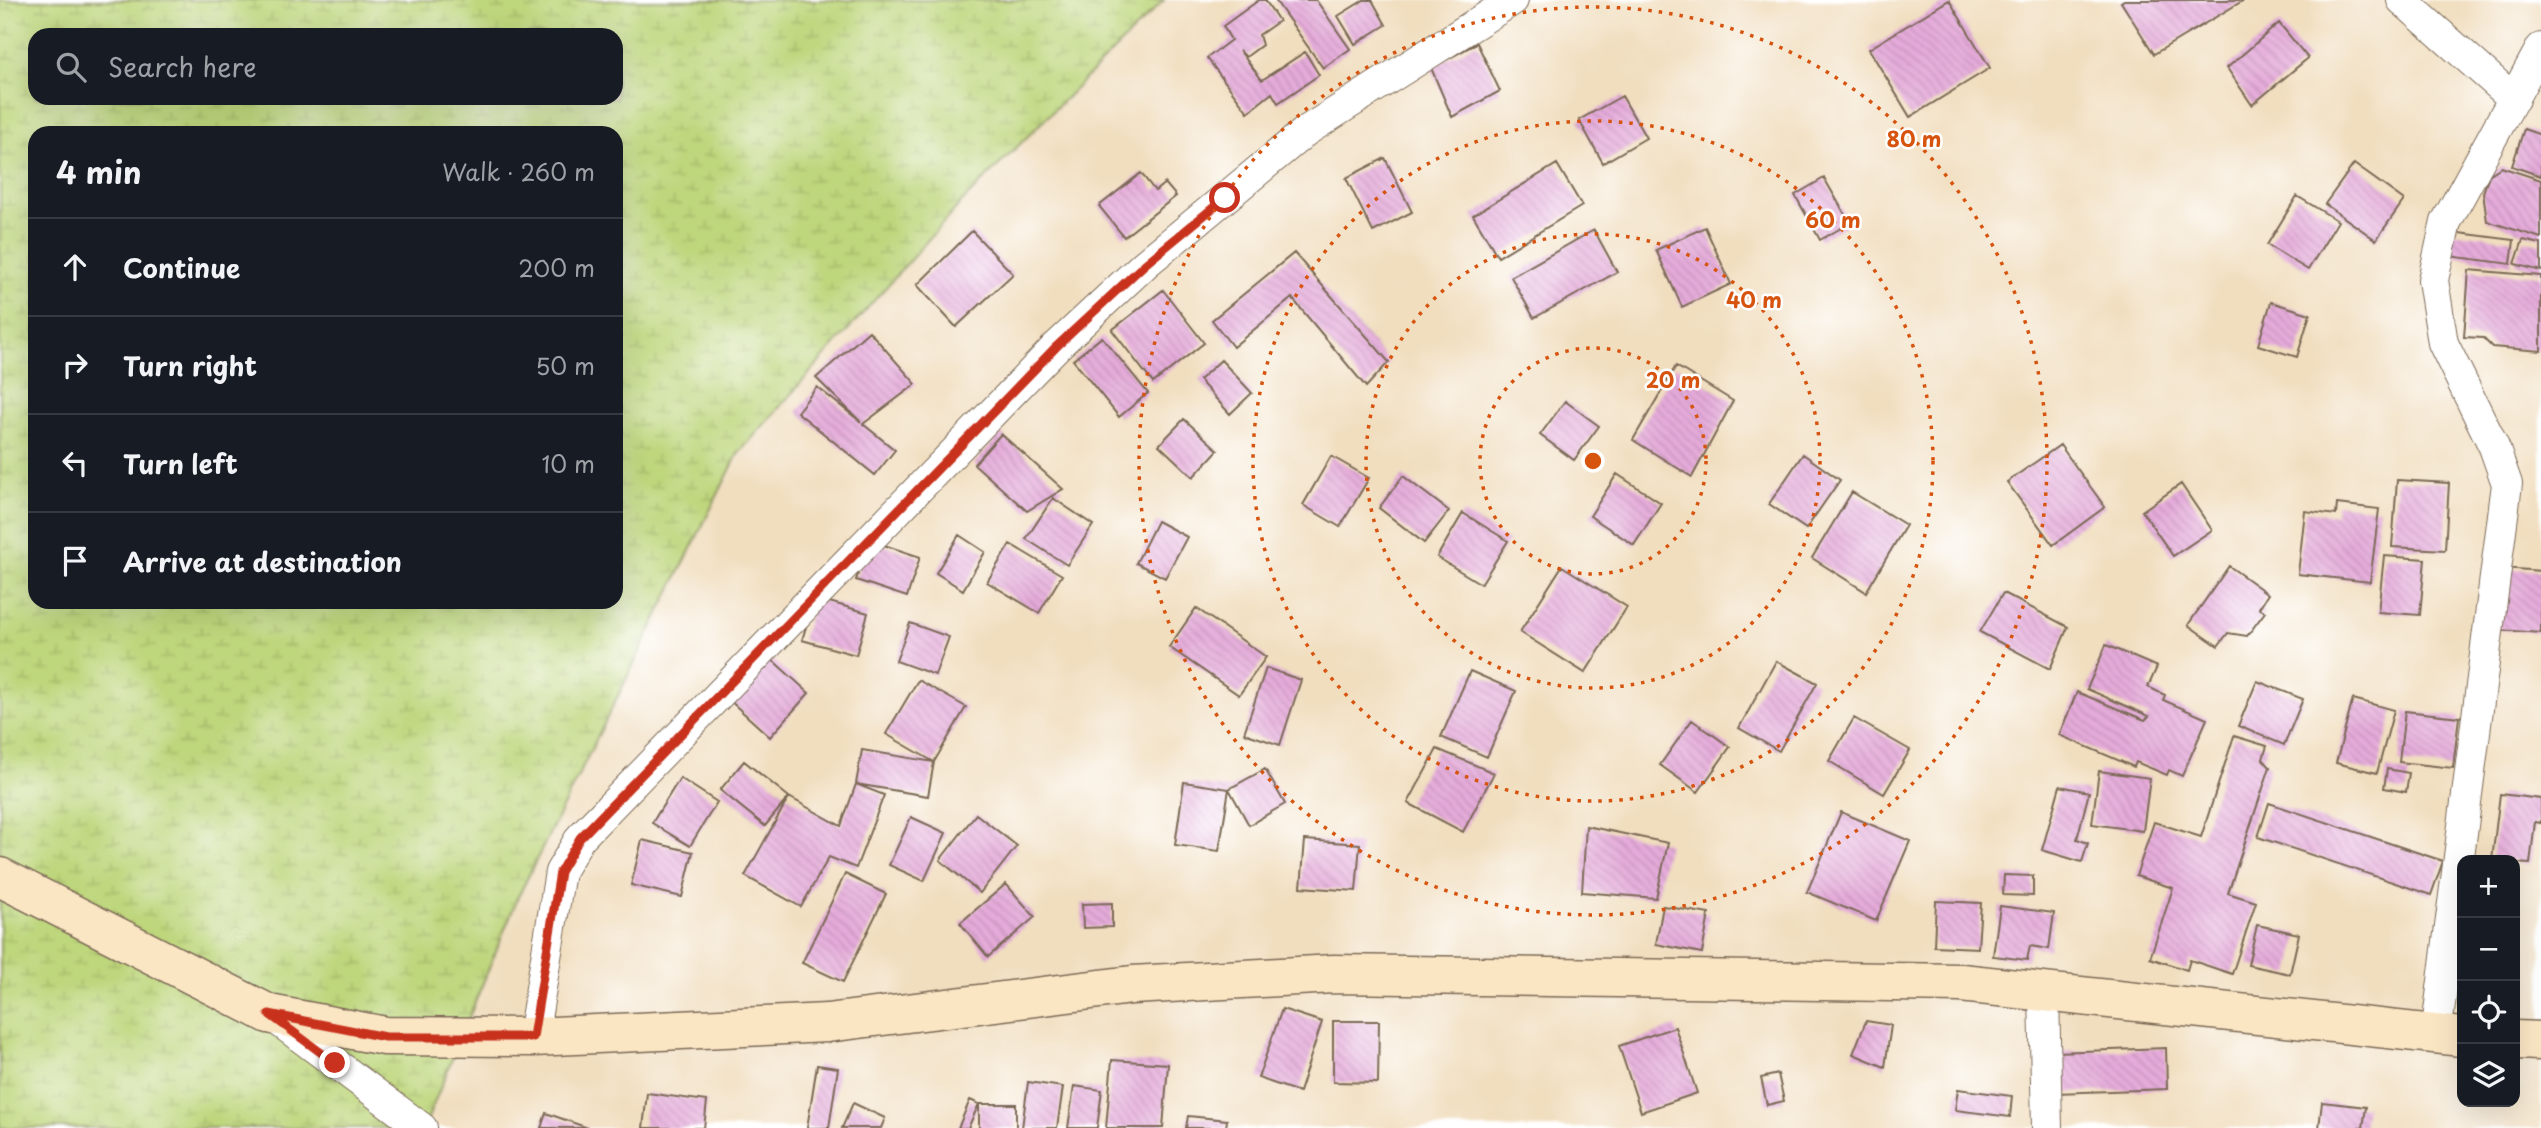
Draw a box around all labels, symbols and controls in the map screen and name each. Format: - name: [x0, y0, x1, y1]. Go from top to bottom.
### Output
- search box: [28, 28, 623, 105]
- text: Search here: [108, 47, 257, 86]
- icon: search: [52, 48, 90, 86]
- text: 80 m: [1887, 122, 1941, 154]
- text: 4 min: [56, 149, 142, 194]
- text: Walk · 260 m: [442, 154, 595, 189]
- route start: [1209, 182, 1240, 213]
- text: 60 m: [1805, 203, 1861, 235]
- icon: ahead: [56, 248, 94, 286]
- text: Continue: [123, 248, 240, 287]
- text: 200 m: [518, 250, 595, 285]
- text: 40 m: [1726, 283, 1782, 315]
- icon: right: [56, 346, 94, 384]
- text: Turn right: [123, 346, 257, 385]
- text: 50 m: [535, 348, 595, 383]
- text: 20 m: [1646, 363, 1700, 395]
- icon: left: [56, 444, 94, 482]
- text: Turn left: [123, 444, 238, 483]
- text: 10 m: [541, 446, 595, 481]
- centre of rings: [1581, 449, 1605, 473]
- icon: arrive: [56, 542, 94, 580]
- text: Arrive at destination: [123, 542, 402, 581]
- map controls: [2457, 855, 2520, 1107]
- button: +: [2457, 855, 2520, 918]
- button: −: [2457, 918, 2520, 981]
- button: locate: [2457, 981, 2520, 1044]
- button: layers: [2457, 1044, 2520, 1107]
- route end: [319, 1047, 350, 1078]

